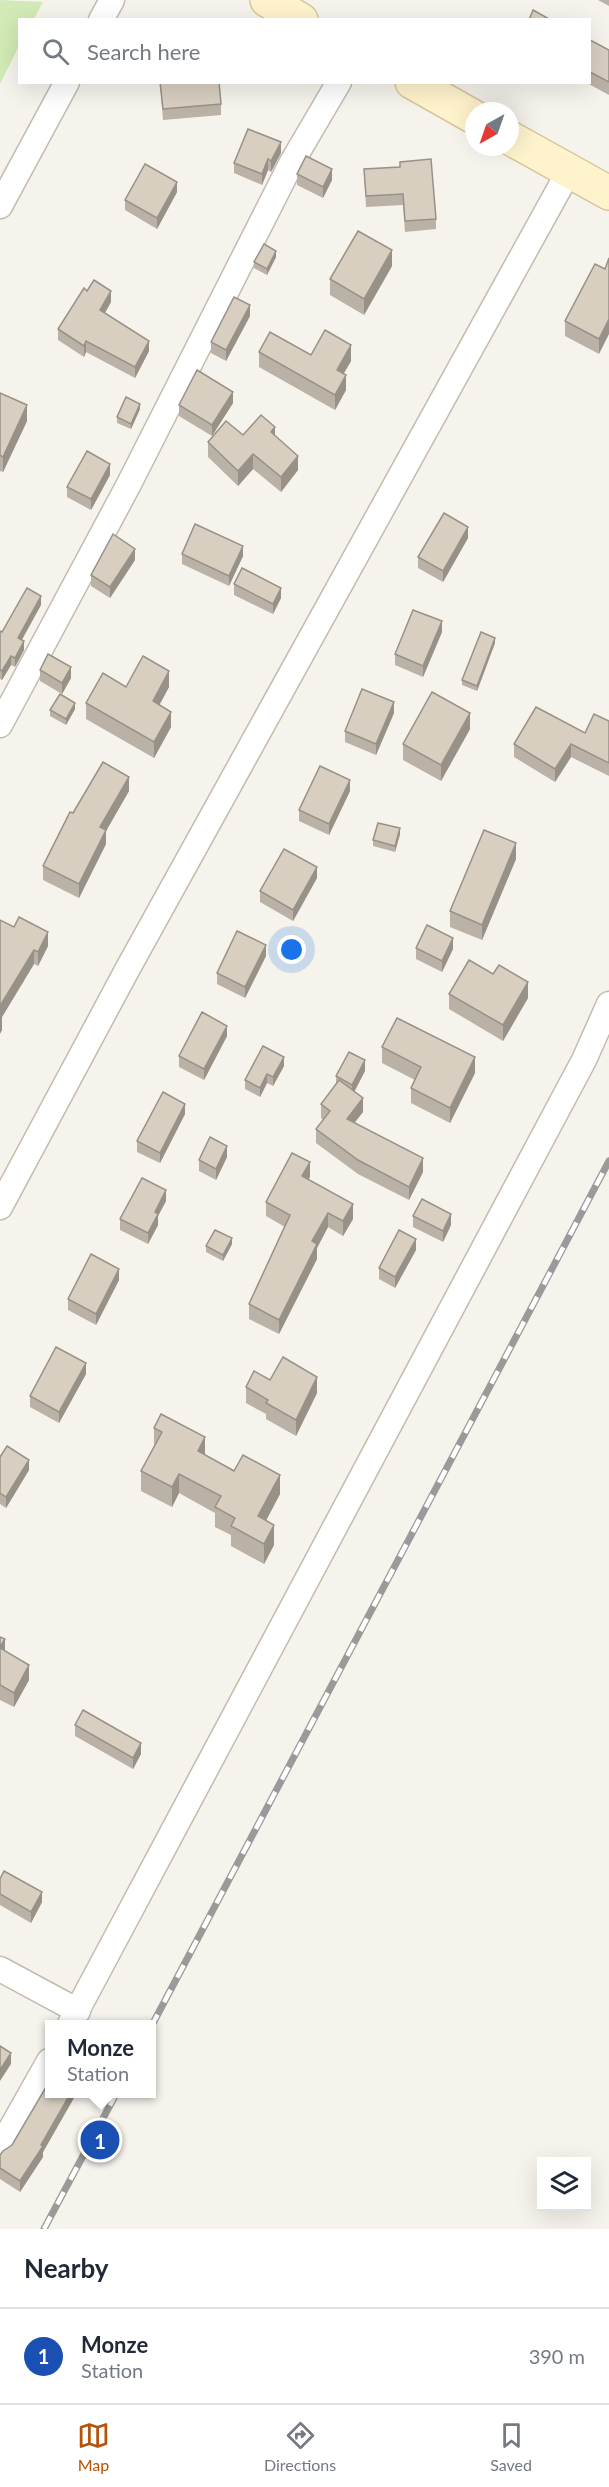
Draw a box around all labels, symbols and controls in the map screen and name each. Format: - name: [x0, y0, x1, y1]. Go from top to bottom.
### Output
- search box: [18, 18, 591, 84]
- icon: search: [39, 35, 72, 68]
- text: Search here: [87, 38, 200, 65]
- north arrow: [465, 102, 519, 156]
- your location: [277, 935, 306, 964]
- popup: [45, 2020, 156, 2098]
- text: Monze: [67, 2034, 134, 2061]
- text: Station: [67, 2061, 129, 2085]
- pin: 1: [80, 2118, 120, 2162]
- map controls: [537, 2157, 591, 2211]
- button: layers: [537, 2157, 591, 2211]
- text: Nearby: [24, 2252, 109, 2284]
- text: Monze: [81, 2331, 148, 2358]
- text: 1: [38, 2344, 49, 2368]
- text: 390 m: [529, 2344, 585, 2368]
- text: Station: [81, 2358, 143, 2382]
- tab: Map: [77, 2419, 110, 2474]
- tab: Directions: [264, 2419, 336, 2474]
- tab: Saved: [490, 2419, 532, 2474]

